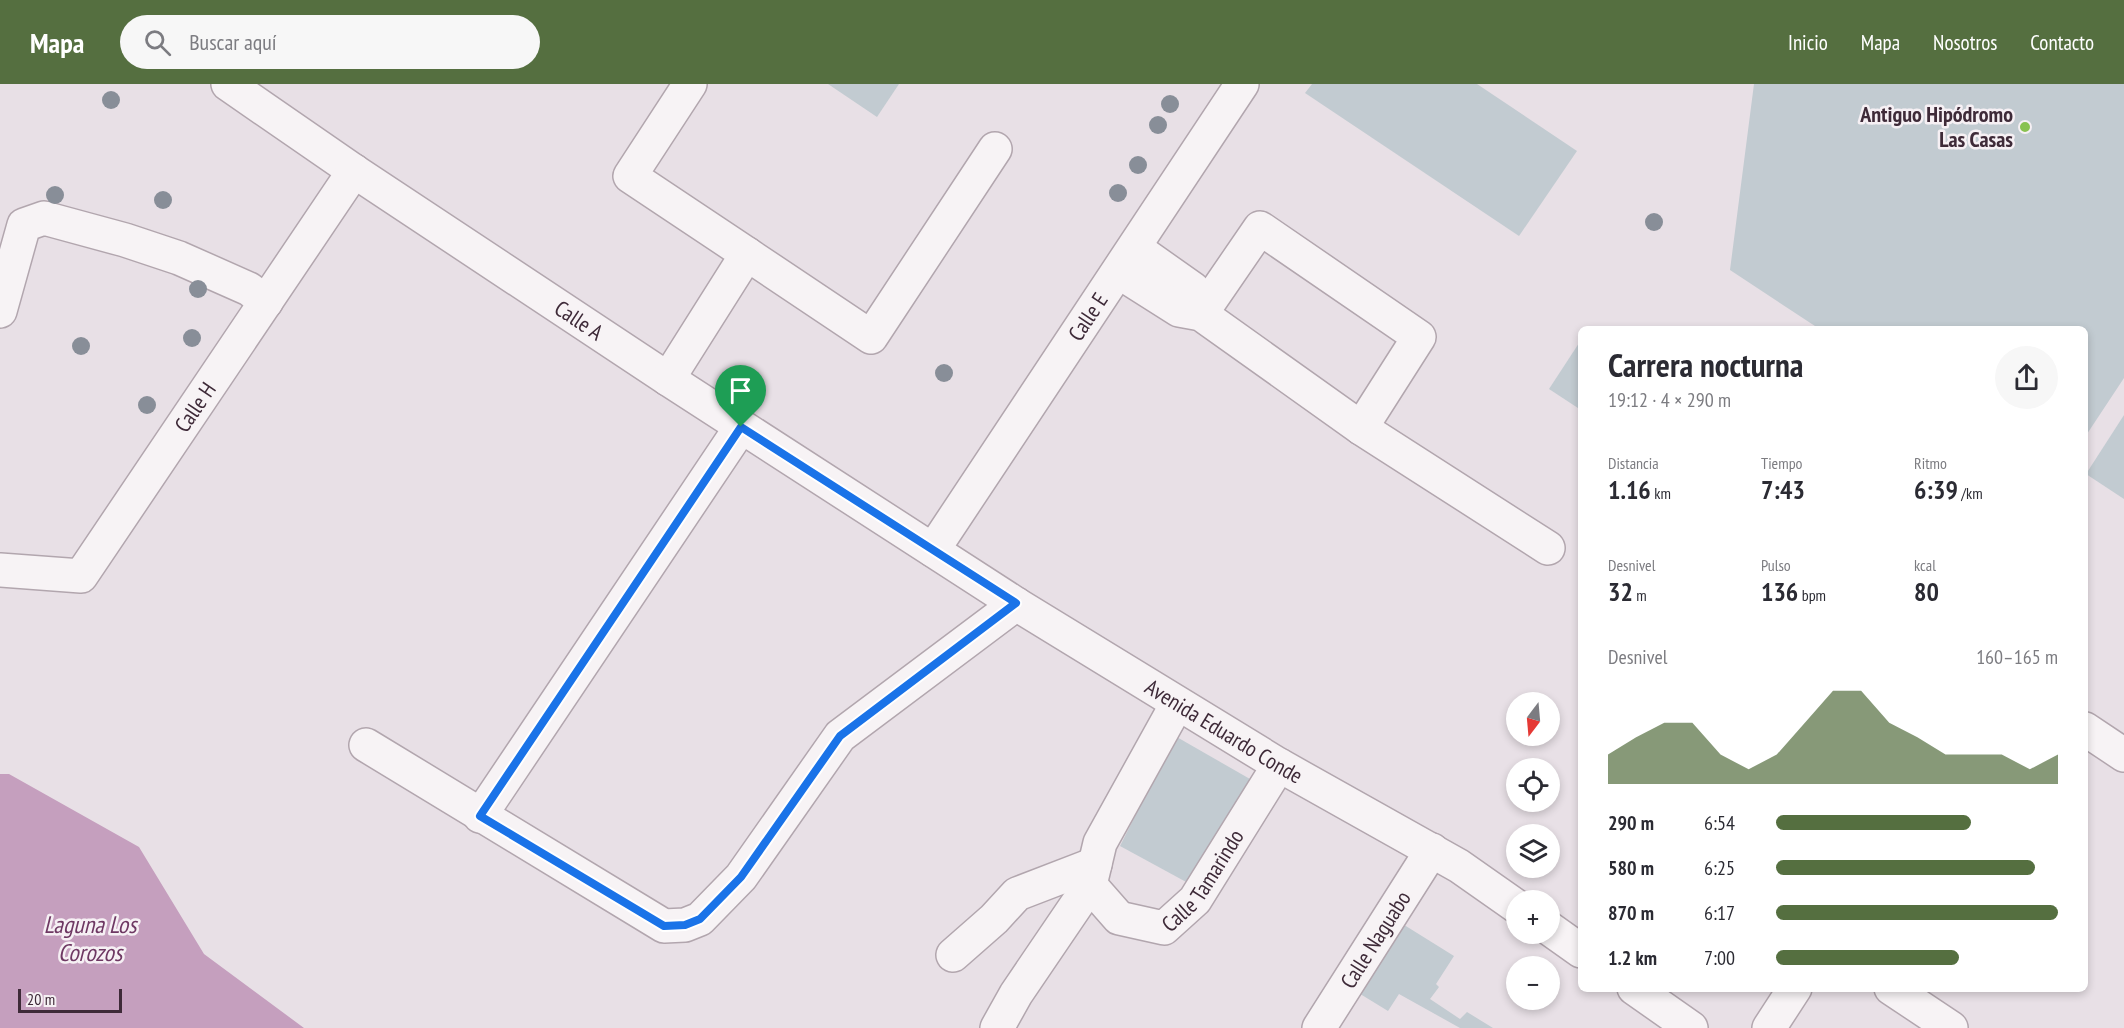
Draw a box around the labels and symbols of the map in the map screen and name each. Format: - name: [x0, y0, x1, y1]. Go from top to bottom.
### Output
- place label: Antiguo Hipódromo Las Casas: [1859, 100, 2013, 153]
- marker: Antiguo Hipódromo Las Casas: [2018, 120, 2032, 134]
- street label: Calle E: [1062, 287, 1114, 346]
- street label: Calle A: [549, 294, 609, 347]
- pin: [715, 365, 766, 427]
- street label: Calle H: [168, 377, 222, 437]
- street label: Avenida Eduardo Conde: [1140, 673, 1308, 789]
- north arrow: [1506, 692, 1560, 746]
- street label: Calle Tamarindo: [1155, 824, 1250, 938]
- street label: Calle Naguabo: [1334, 885, 1417, 993]
- water label: Laguna Los Corozos: [44, 909, 139, 968]
- scale bar: [18, 986, 122, 1014]

